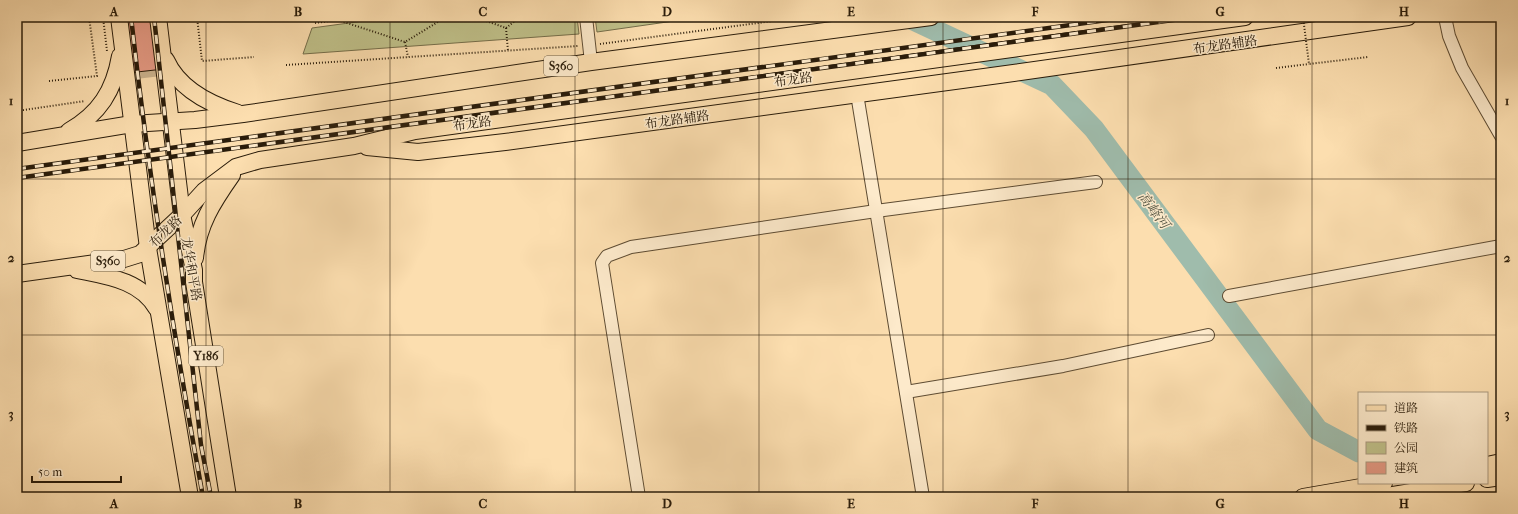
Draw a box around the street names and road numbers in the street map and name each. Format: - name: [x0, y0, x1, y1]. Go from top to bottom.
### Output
- street label: 布龙路辅路: [1192, 33, 1258, 56]
- road number: S360: [544, 56, 578, 76]
- street label: 布龙路: [773, 69, 813, 90]
- street label: 布龙路辅路: [644, 108, 710, 131]
- street label: 布龙路: [452, 113, 492, 134]
- street label: 布龙路: [146, 212, 185, 250]
- street label: 龙华和平路: [178, 236, 205, 302]
- road number: S360: [91, 251, 125, 271]
- road number: Y186: [189, 346, 223, 366]

